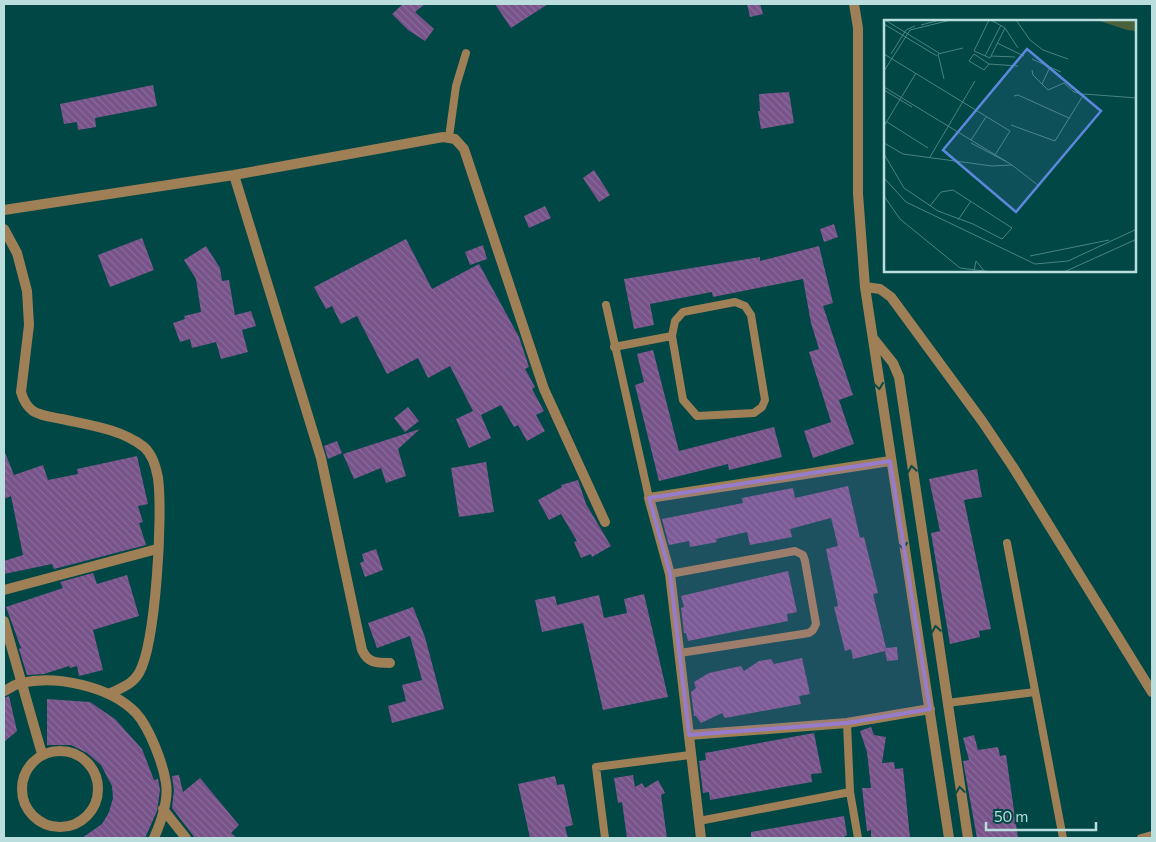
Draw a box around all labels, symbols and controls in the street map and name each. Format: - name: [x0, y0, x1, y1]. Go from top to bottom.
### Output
- inset map: [884, 20, 1136, 272]
- one-way arrow: [873, 382, 884, 390]
- one-way arrow: [908, 464, 918, 473]
- one-way arrow: [898, 542, 908, 551]
- one-way arrow: [932, 625, 942, 634]
- one-way arrow: [956, 786, 966, 794]
- scale bar: [986, 800, 1096, 832]
- text: 50 m: [994, 807, 1028, 825]

